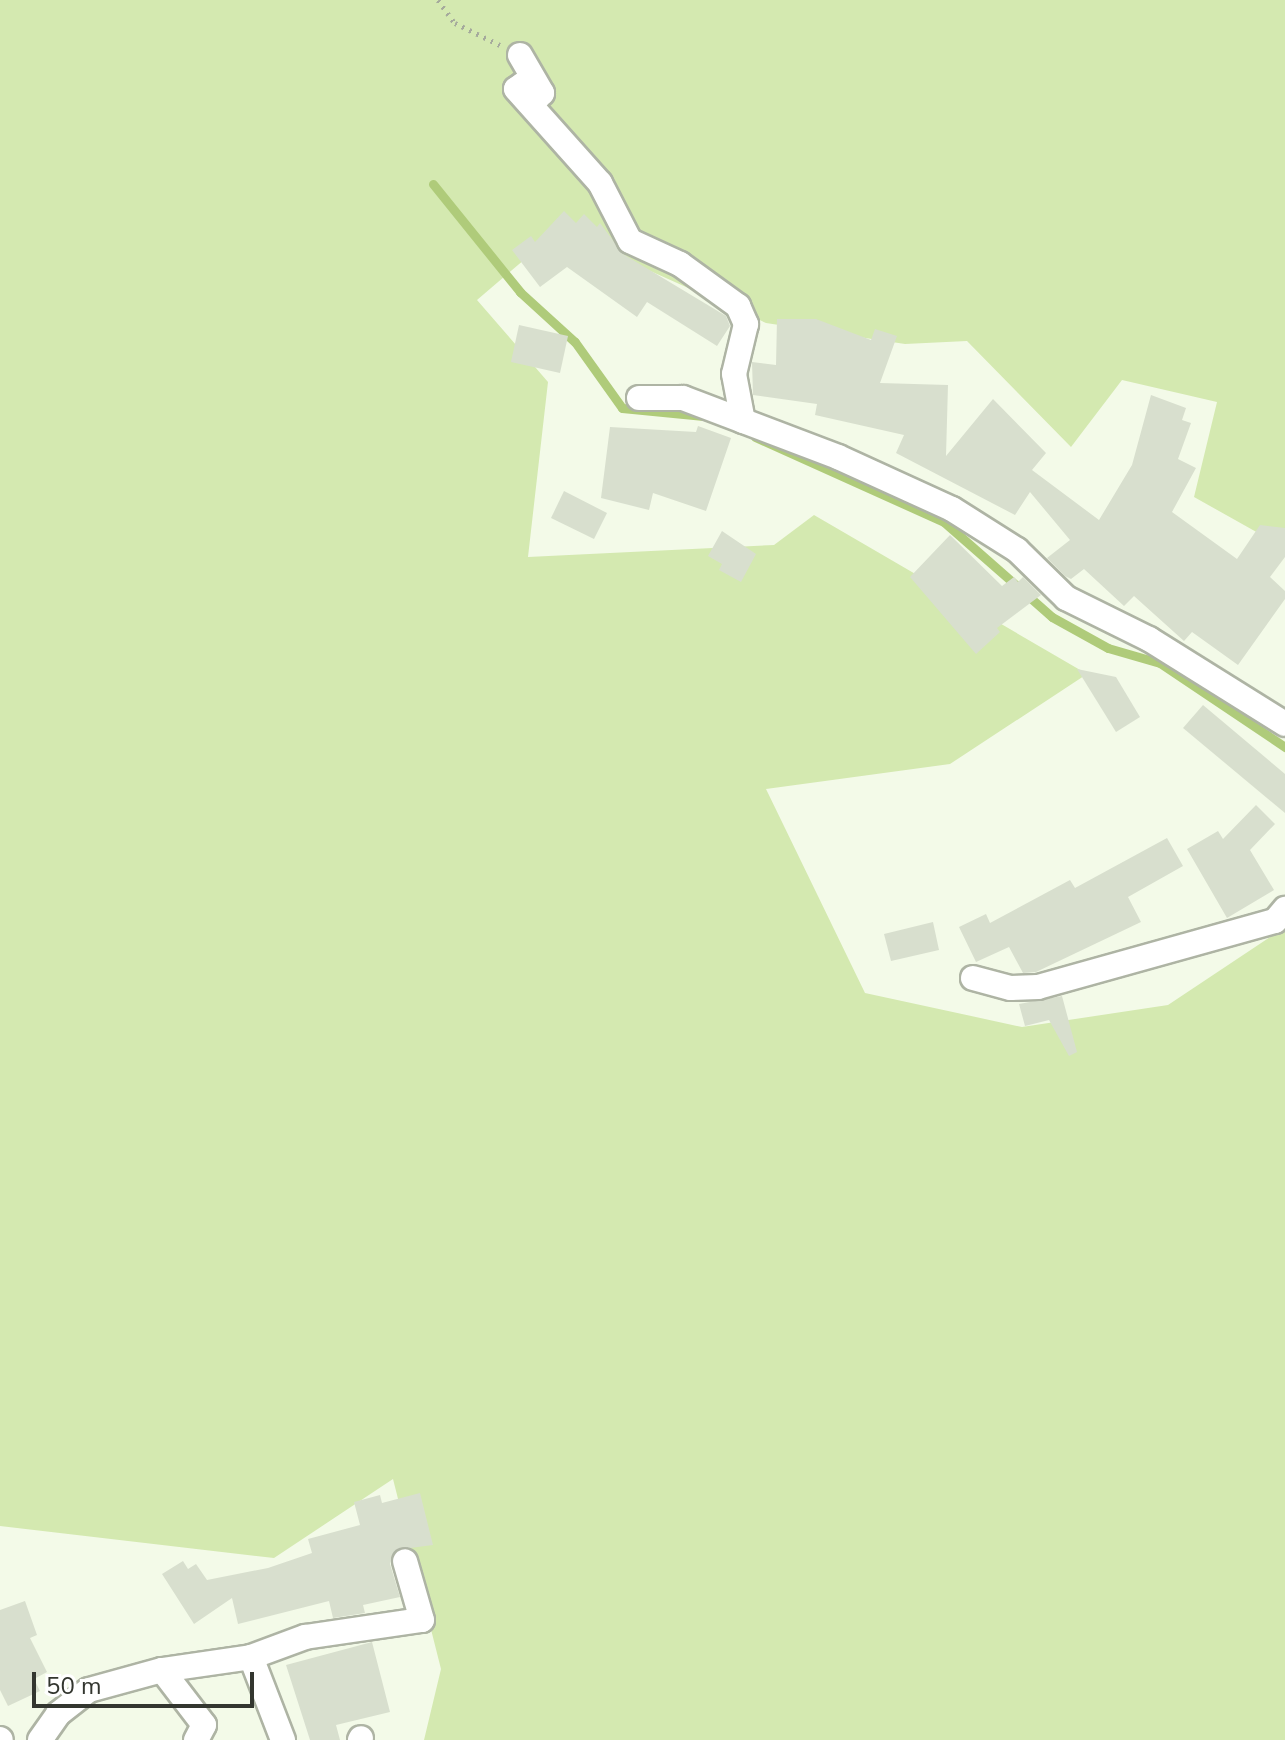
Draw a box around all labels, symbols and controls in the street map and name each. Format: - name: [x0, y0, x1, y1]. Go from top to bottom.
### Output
- scale bar: [36, 1656, 258, 1706]
- text: 50 m: [46, 1670, 102, 1702]

